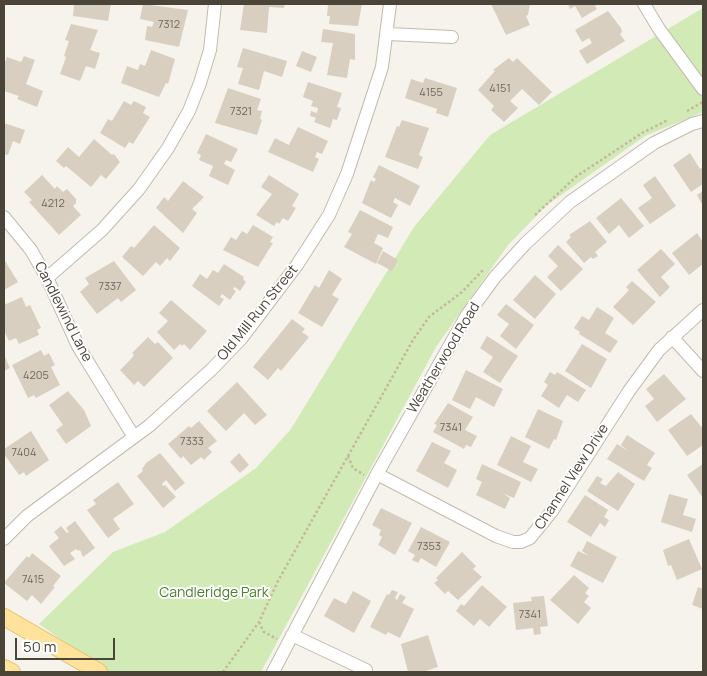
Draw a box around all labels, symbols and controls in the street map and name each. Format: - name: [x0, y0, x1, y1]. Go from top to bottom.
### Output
- house number: 7312: [158, 18, 180, 32]
- house number: 4151: [489, 82, 511, 96]
- house number: 4155: [419, 86, 443, 100]
- house number: 7321: [230, 105, 252, 119]
- house number: 4212: [41, 197, 65, 211]
- street label: Candlewind Lane: [30, 259, 96, 365]
- street label: Old Mill Run Street: [214, 262, 302, 364]
- house number: 7337: [98, 280, 122, 294]
- street label: Weatherwood Road: [404, 299, 484, 417]
- house number: 4205: [23, 369, 49, 383]
- house number: 7341: [440, 421, 462, 435]
- street label: Channel View Drive: [532, 421, 612, 533]
- house number: 7333: [180, 435, 204, 449]
- house number: 7404: [12, 446, 36, 460]
- house number: 7353: [417, 540, 441, 554]
- house number: 7415: [22, 573, 44, 587]
- park label: Candleridge Park: [159, 585, 269, 601]
- house number: 7341: [519, 608, 541, 622]
- scale bar: [18, 628, 118, 660]
- text: 50 m: [23, 636, 57, 657]

